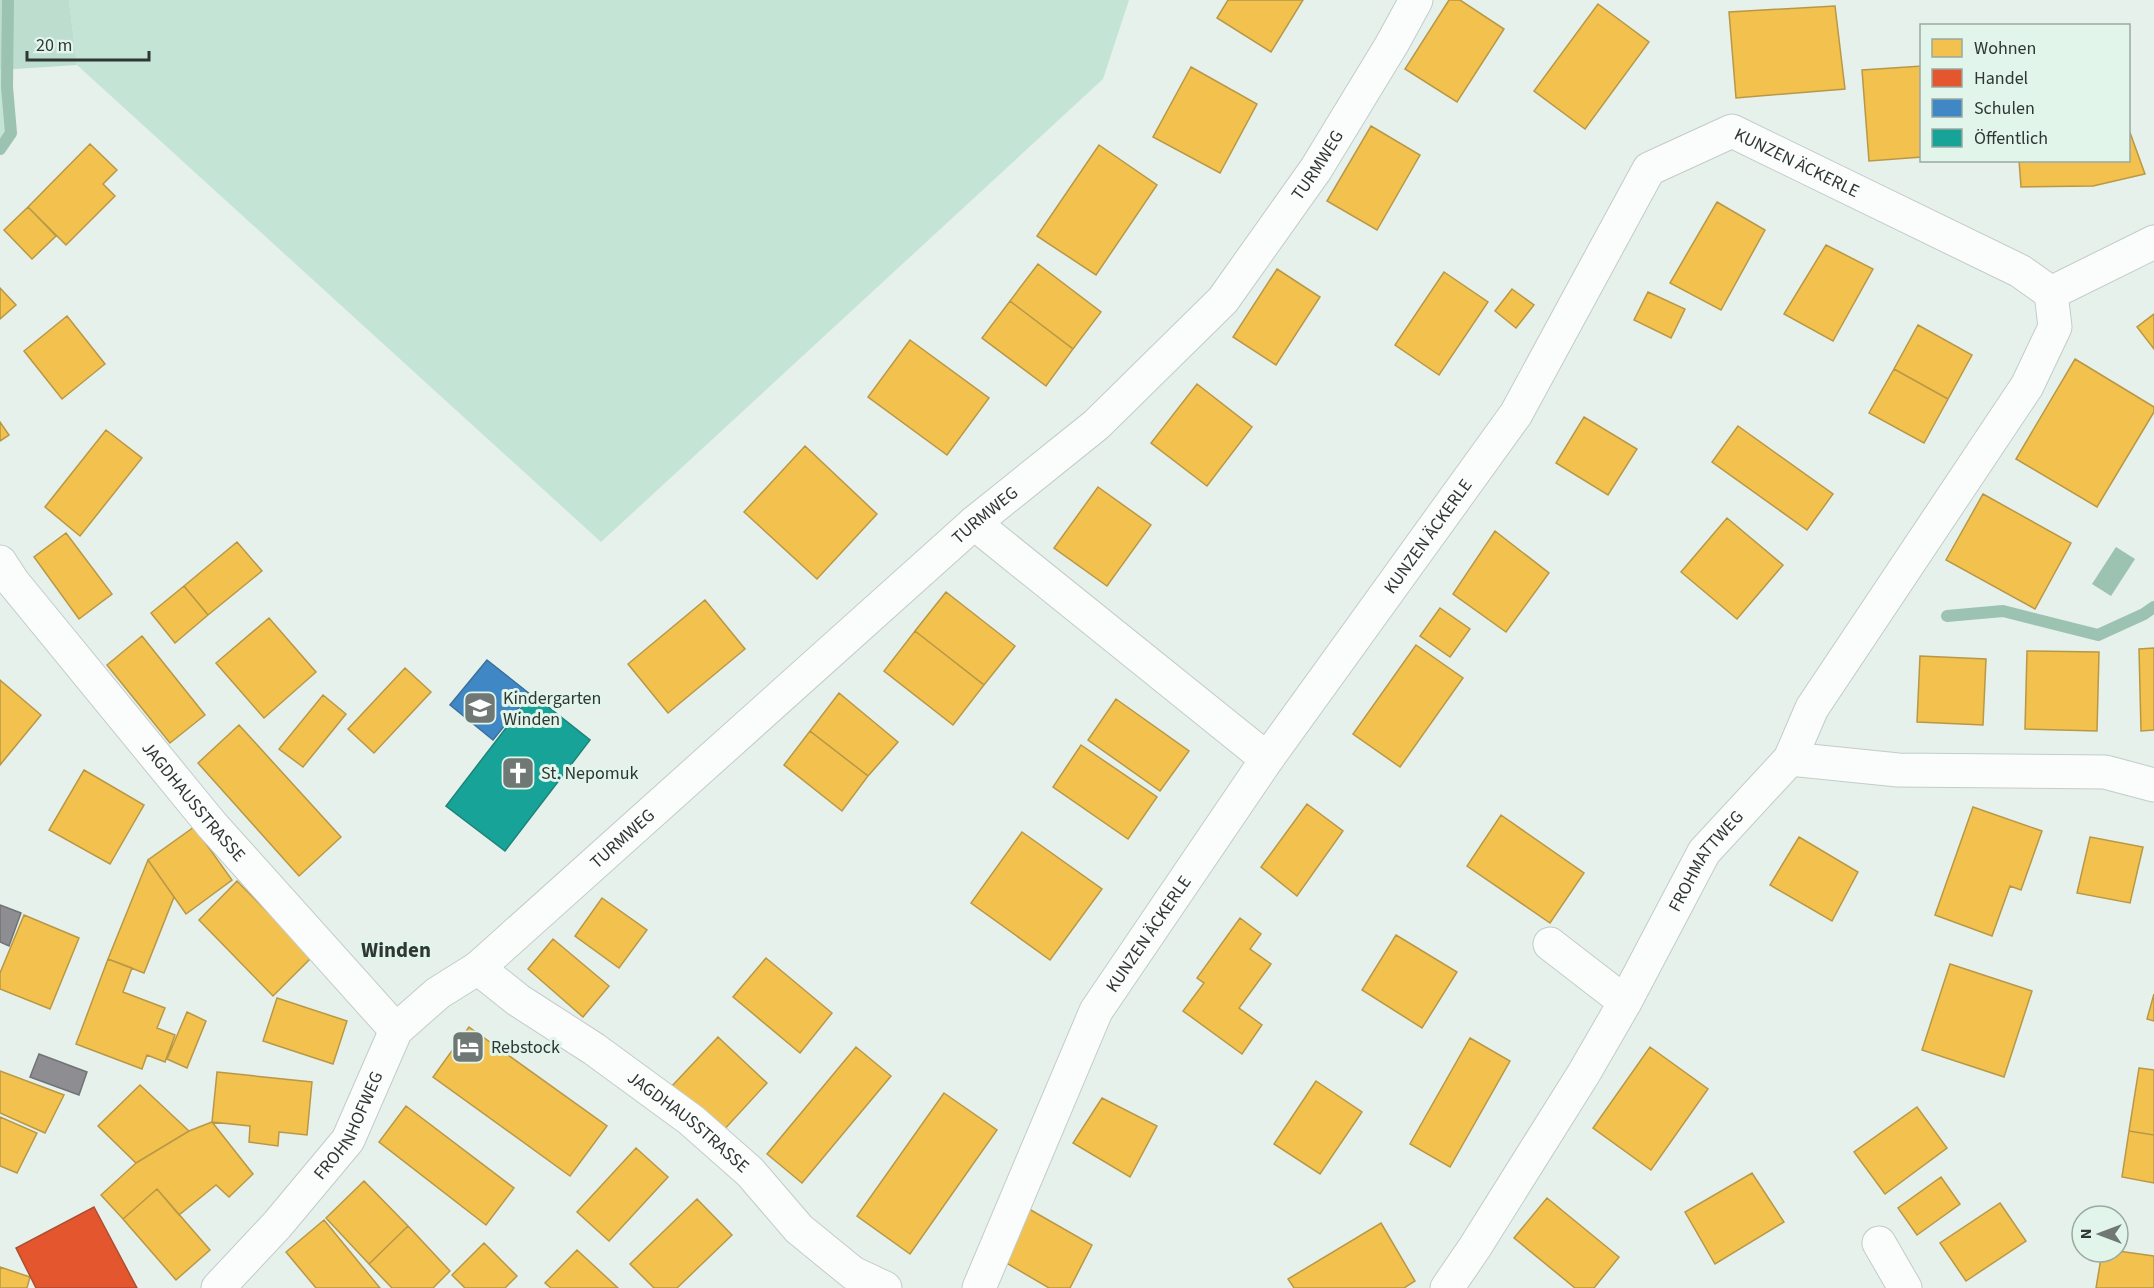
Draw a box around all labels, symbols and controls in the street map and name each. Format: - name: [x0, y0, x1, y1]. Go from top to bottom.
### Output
- scale bar: [27, 24, 148, 62]
- legend: [1920, 24, 2130, 162]
- text: 20 m: [36, 33, 72, 58]
- text: Wohnen: [1974, 36, 2036, 61]
- text: Handel: [1974, 66, 2028, 91]
- text: Schulen: [1974, 96, 2035, 121]
- street label: KUNZEN ÄCKERLE: [1730, 122, 1863, 204]
- street label: TURMWEG: [1286, 125, 1350, 206]
- text: Öffentlich: [1974, 126, 2048, 151]
- street label: KUNZEN ÄCKERLE: [1378, 474, 1478, 599]
- street label: TURMWEG: [946, 480, 1024, 550]
- place label: Kindergarten Winden: [503, 686, 601, 732]
- school or university icon: Kindergarten Winden: [462, 690, 498, 726]
- street label: JAGDHAUSSTRASSE: [135, 736, 251, 867]
- church icon: St. Nepomuk: [500, 755, 536, 791]
- place label: St. Nepomuk: [541, 761, 639, 786]
- street label: TURMWEG: [585, 803, 660, 875]
- street label: FROHMATTWEG: [1663, 805, 1749, 916]
- street label: KUNZEN ÄCKERLE: [1100, 871, 1197, 997]
- district label: Winden: [361, 935, 431, 965]
- hotel icon: Rebstock: [450, 1029, 486, 1065]
- place label: Rebstock: [491, 1035, 560, 1060]
- street label: JAGDHAUSSTRASSE: [622, 1066, 755, 1179]
- street label: FROHNHOFWEG: [308, 1067, 389, 1185]
- north arrow: [2070, 1204, 2130, 1264]
- text: N: [2075, 1229, 2097, 1239]

